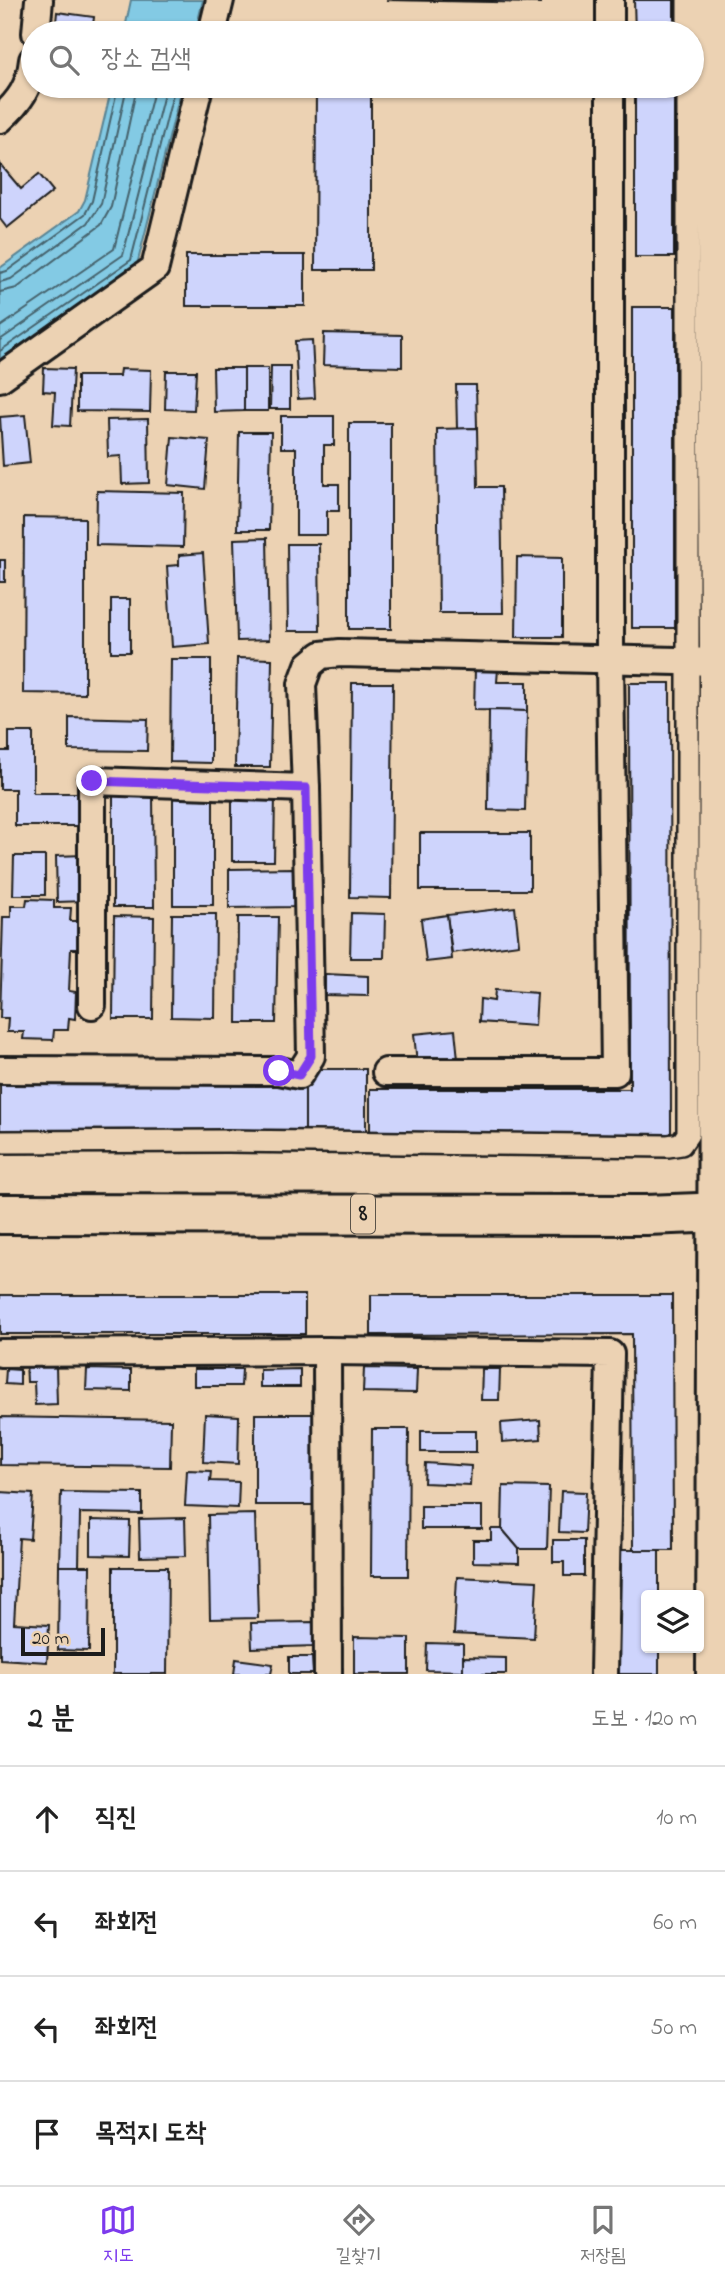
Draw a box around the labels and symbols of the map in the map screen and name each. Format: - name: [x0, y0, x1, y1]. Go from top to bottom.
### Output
- route end: [76, 765, 107, 796]
- route start: [263, 1055, 294, 1086]
- road number: 8: [351, 1194, 375, 1233]
- scale bar: [21, 1625, 105, 1657]

